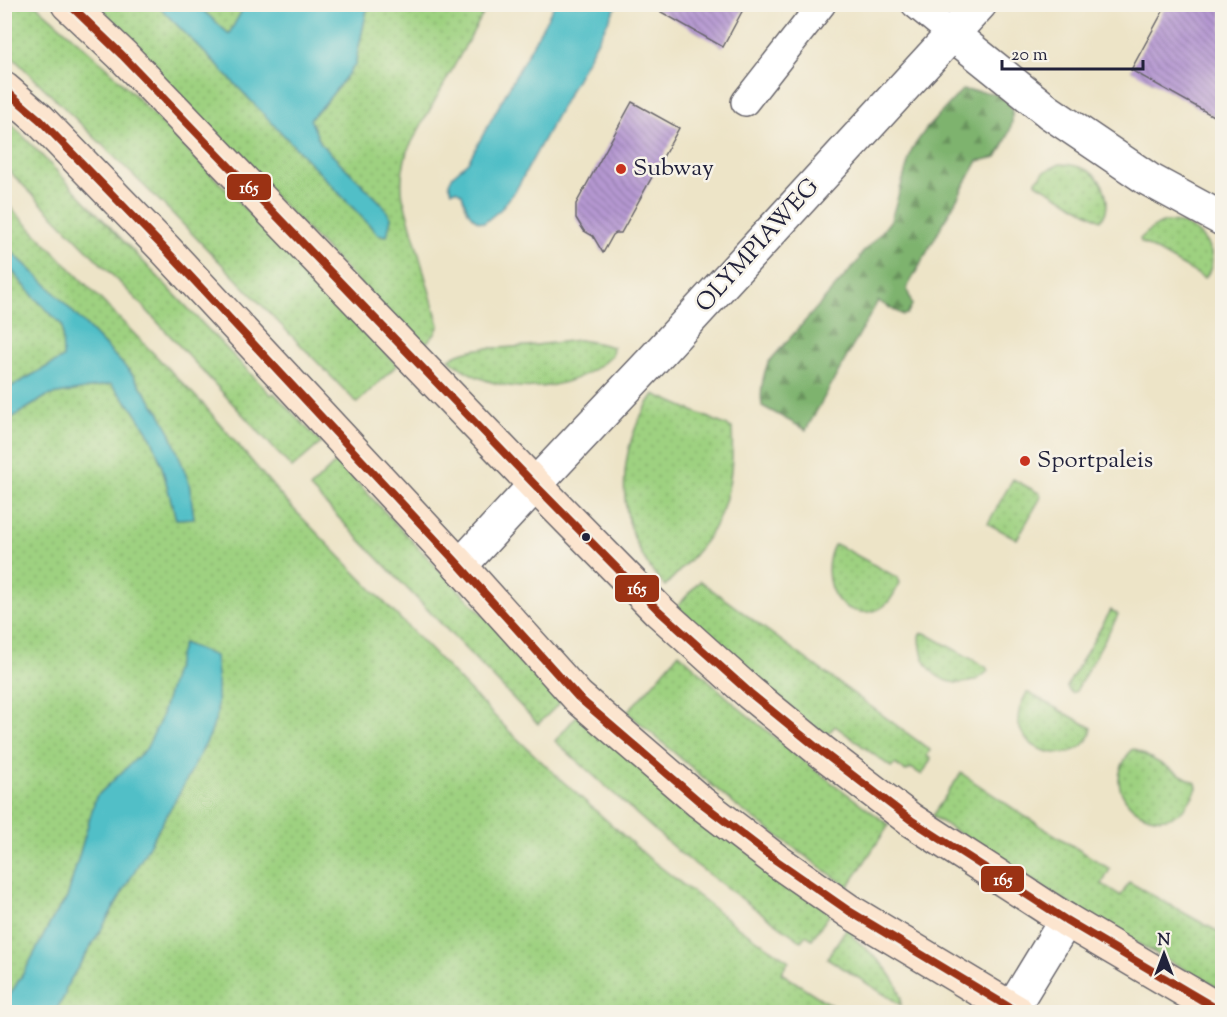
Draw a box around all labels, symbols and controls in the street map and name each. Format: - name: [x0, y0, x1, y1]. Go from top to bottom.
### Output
- scale bar: [1002, 33, 1143, 71]
- text: 20 m: [1011, 43, 1048, 69]
- place label: Subway: [633, 152, 714, 186]
- marker: Subway: [614, 162, 628, 176]
- street label: OLYMPIAWEG: [689, 172, 827, 320]
- line badge: 165: [226, 173, 272, 201]
- text: 165: [240, 178, 259, 201]
- place label: Sportpaleis: [1037, 444, 1153, 478]
- marker: Sportpaleis: [1018, 454, 1032, 468]
- unlabelled marker: [580, 531, 592, 543]
- line badge: 165: [614, 574, 660, 603]
- text: 165: [628, 579, 647, 602]
- line badge: 165: [980, 865, 1025, 893]
- text: 165: [994, 870, 1013, 893]
- north arrow: [1134, 924, 1194, 984]
- text: N: [1158, 930, 1171, 953]

